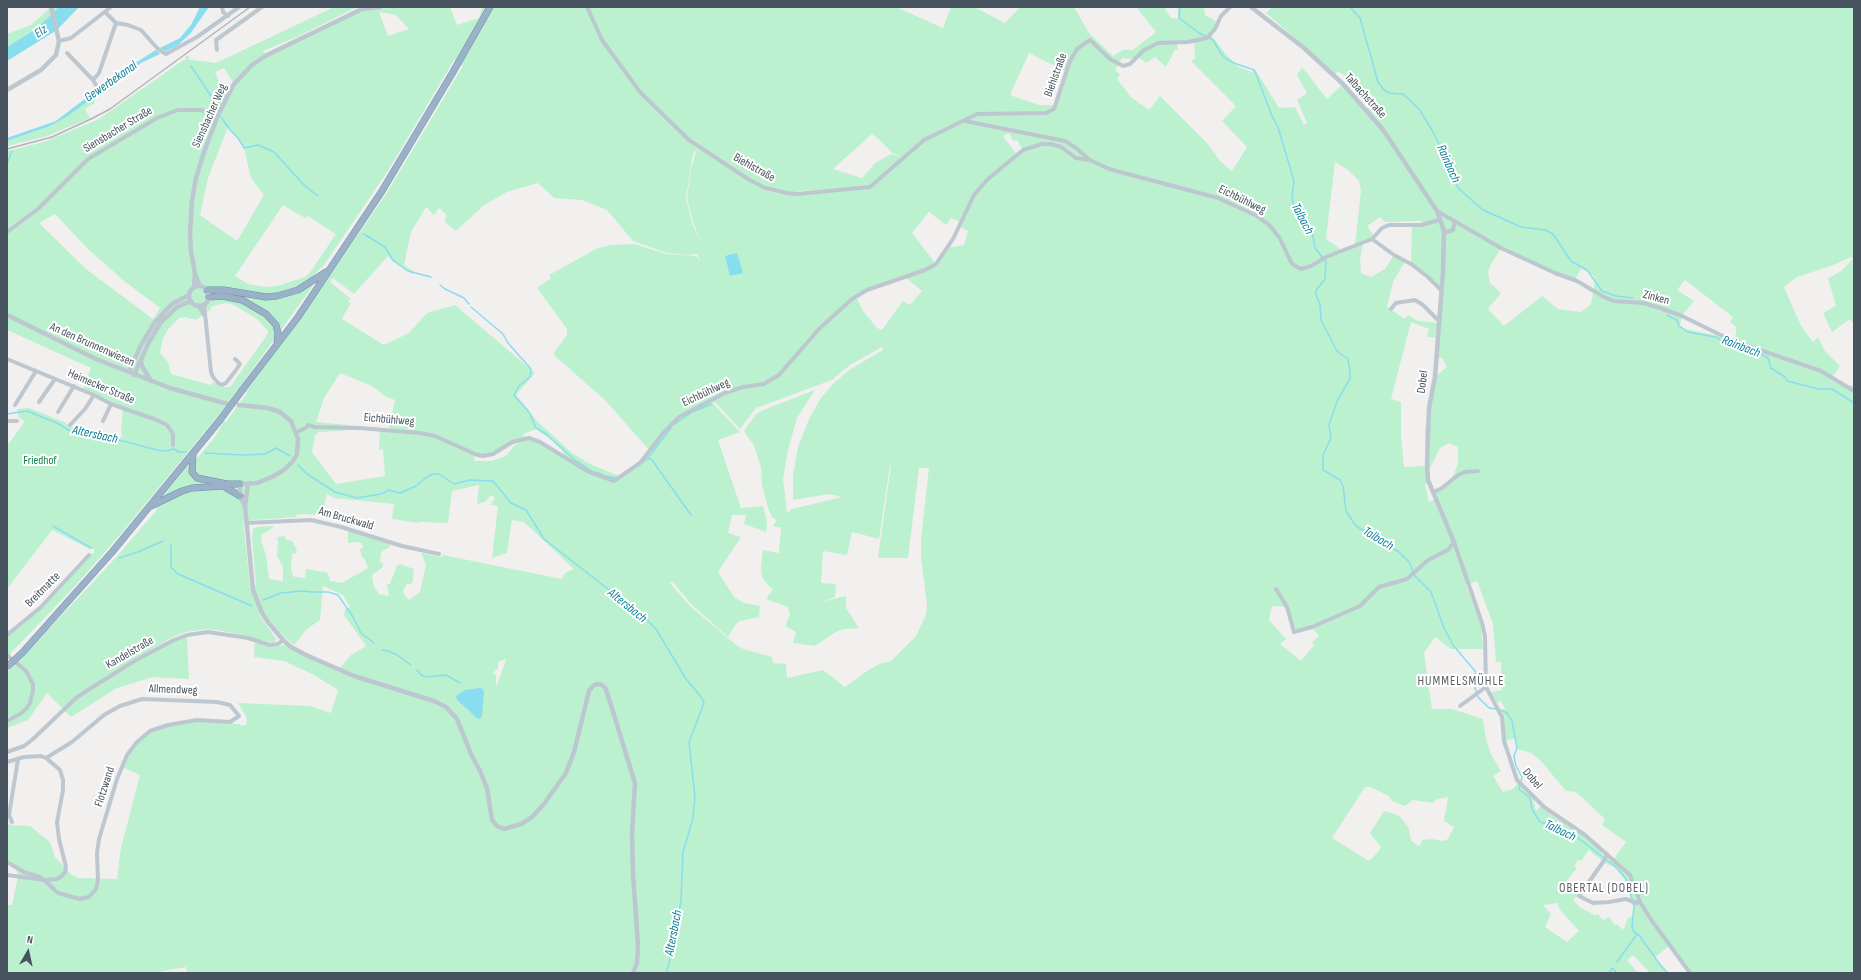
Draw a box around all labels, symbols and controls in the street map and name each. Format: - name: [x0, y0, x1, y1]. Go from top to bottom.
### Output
- water label: Elz: [32, 22, 50, 42]
- street label: Biehlstraße: [1041, 51, 1071, 99]
- water label: Gewerbekanal: [82, 58, 140, 106]
- street label: Talbachstraße: [1341, 70, 1389, 122]
- street label: Siensbacher Weg: [189, 82, 231, 150]
- street label: Siensbacher Straße: [81, 104, 155, 156]
- water label: Rainbach: [1433, 143, 1463, 185]
- street label: Biehlstraße: [731, 151, 777, 185]
- street label: Eichbühlweg: [1216, 182, 1268, 218]
- water label: Talbach: [1288, 201, 1316, 237]
- street label: Zinken: [1641, 288, 1671, 308]
- street label: An den Brunnenwiesen: [47, 320, 137, 370]
- water label: Rainbach: [1720, 333, 1762, 361]
- street label: Heimecker Straße: [65, 366, 137, 408]
- street label: Dobel: [1414, 370, 1432, 394]
- street label: Eichbühlweg: [680, 376, 732, 410]
- street label: Eichbühlweg: [363, 411, 415, 429]
- water label: Altersbach: [71, 423, 119, 447]
- park label: Friedhof: [23, 454, 57, 468]
- street label: Am Bruckwald: [317, 504, 375, 534]
- water label: Talbach: [1360, 524, 1396, 554]
- street label: Breitmatte: [22, 569, 64, 611]
- water label: Altersbach: [604, 585, 650, 627]
- street label: Kandelstraße: [104, 634, 156, 672]
- district label: HUMMELSMÜHLE: [1417, 674, 1505, 690]
- street label: Allmendweg: [148, 682, 198, 698]
- street label: Flotzwand: [92, 765, 118, 809]
- street label: Dobel: [1519, 766, 1545, 792]
- water label: Talbach: [1542, 817, 1578, 845]
- district label: OBERTAL (DOBEL): [1559, 881, 1649, 897]
- water label: Altersbach: [662, 909, 686, 957]
- north arrow: [8, 932, 48, 972]
- text: N: [26, 933, 34, 947]

